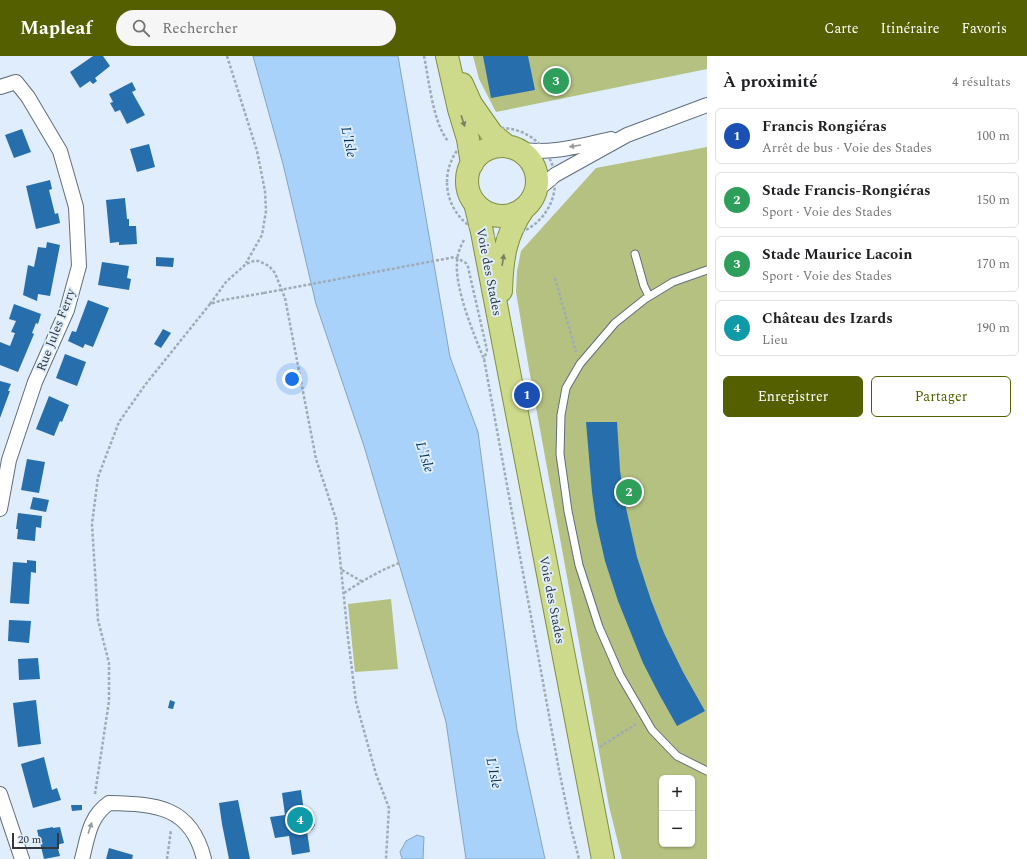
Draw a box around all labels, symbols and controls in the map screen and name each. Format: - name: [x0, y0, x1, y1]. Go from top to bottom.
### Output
- search box: [116, 10, 396, 46]
- text: Mapleaf: [20, 14, 92, 43]
- icon: search: [130, 17, 152, 39]
- text: Rechercher: [162, 17, 238, 40]
- text: Carte: [824, 18, 859, 39]
- text: Itinéraire: [881, 18, 940, 39]
- text: Favoris: [962, 18, 1007, 39]
- pin: 3: [543, 66, 569, 96]
- text: À proximité: [723, 69, 818, 95]
- text: 4 résultats: [952, 72, 1011, 92]
- one-way arrow: [460, 115, 466, 127]
- text: Francis Rongiéras: [762, 115, 887, 138]
- water label: L'Isle: [335, 124, 363, 160]
- text: 1: [733, 126, 741, 146]
- text: 100 m: [976, 126, 1010, 146]
- text: Arrêt de bus · Voie des Stades: [762, 138, 932, 158]
- one-way arrow: [569, 144, 581, 150]
- text: Stade Francis-Rongiéras: [762, 179, 931, 202]
- text: 2: [733, 190, 741, 210]
- text: 150 m: [976, 190, 1010, 210]
- text: Sport · Voie des Stades: [762, 202, 892, 222]
- street label: Voie des Stades: [471, 226, 507, 318]
- text: Stade Maurice Lacoin: [762, 243, 912, 266]
- one-way arrow: [501, 254, 507, 266]
- text: 3: [733, 254, 741, 274]
- text: 170 m: [976, 254, 1010, 274]
- text: Sport · Voie des Stades: [762, 266, 892, 286]
- street label: Rue Jules Ferry: [31, 285, 81, 374]
- text: Château des Izards: [762, 307, 893, 330]
- text: 4: [733, 318, 741, 338]
- text: 190 m: [976, 318, 1010, 338]
- text: Lieu: [762, 330, 788, 350]
- your location: [282, 369, 302, 389]
- button: Enregistrer: [723, 376, 863, 417]
- button: Partager: [871, 376, 1011, 417]
- pin: 1: [514, 380, 540, 410]
- water label: L'Isle: [410, 439, 440, 475]
- pin: 2: [616, 477, 642, 507]
- street label: Voie des Stades: [534, 554, 570, 646]
- water label: L'Isle: [480, 755, 508, 791]
- map controls: [659, 775, 695, 847]
- button: +: [659, 775, 695, 811]
- pin: 4: [287, 805, 313, 835]
- button: −: [659, 811, 695, 847]
- one-way arrow: [88, 822, 94, 834]
- scale bar: [12, 831, 59, 850]
- text: 20 m: [18, 831, 41, 848]

